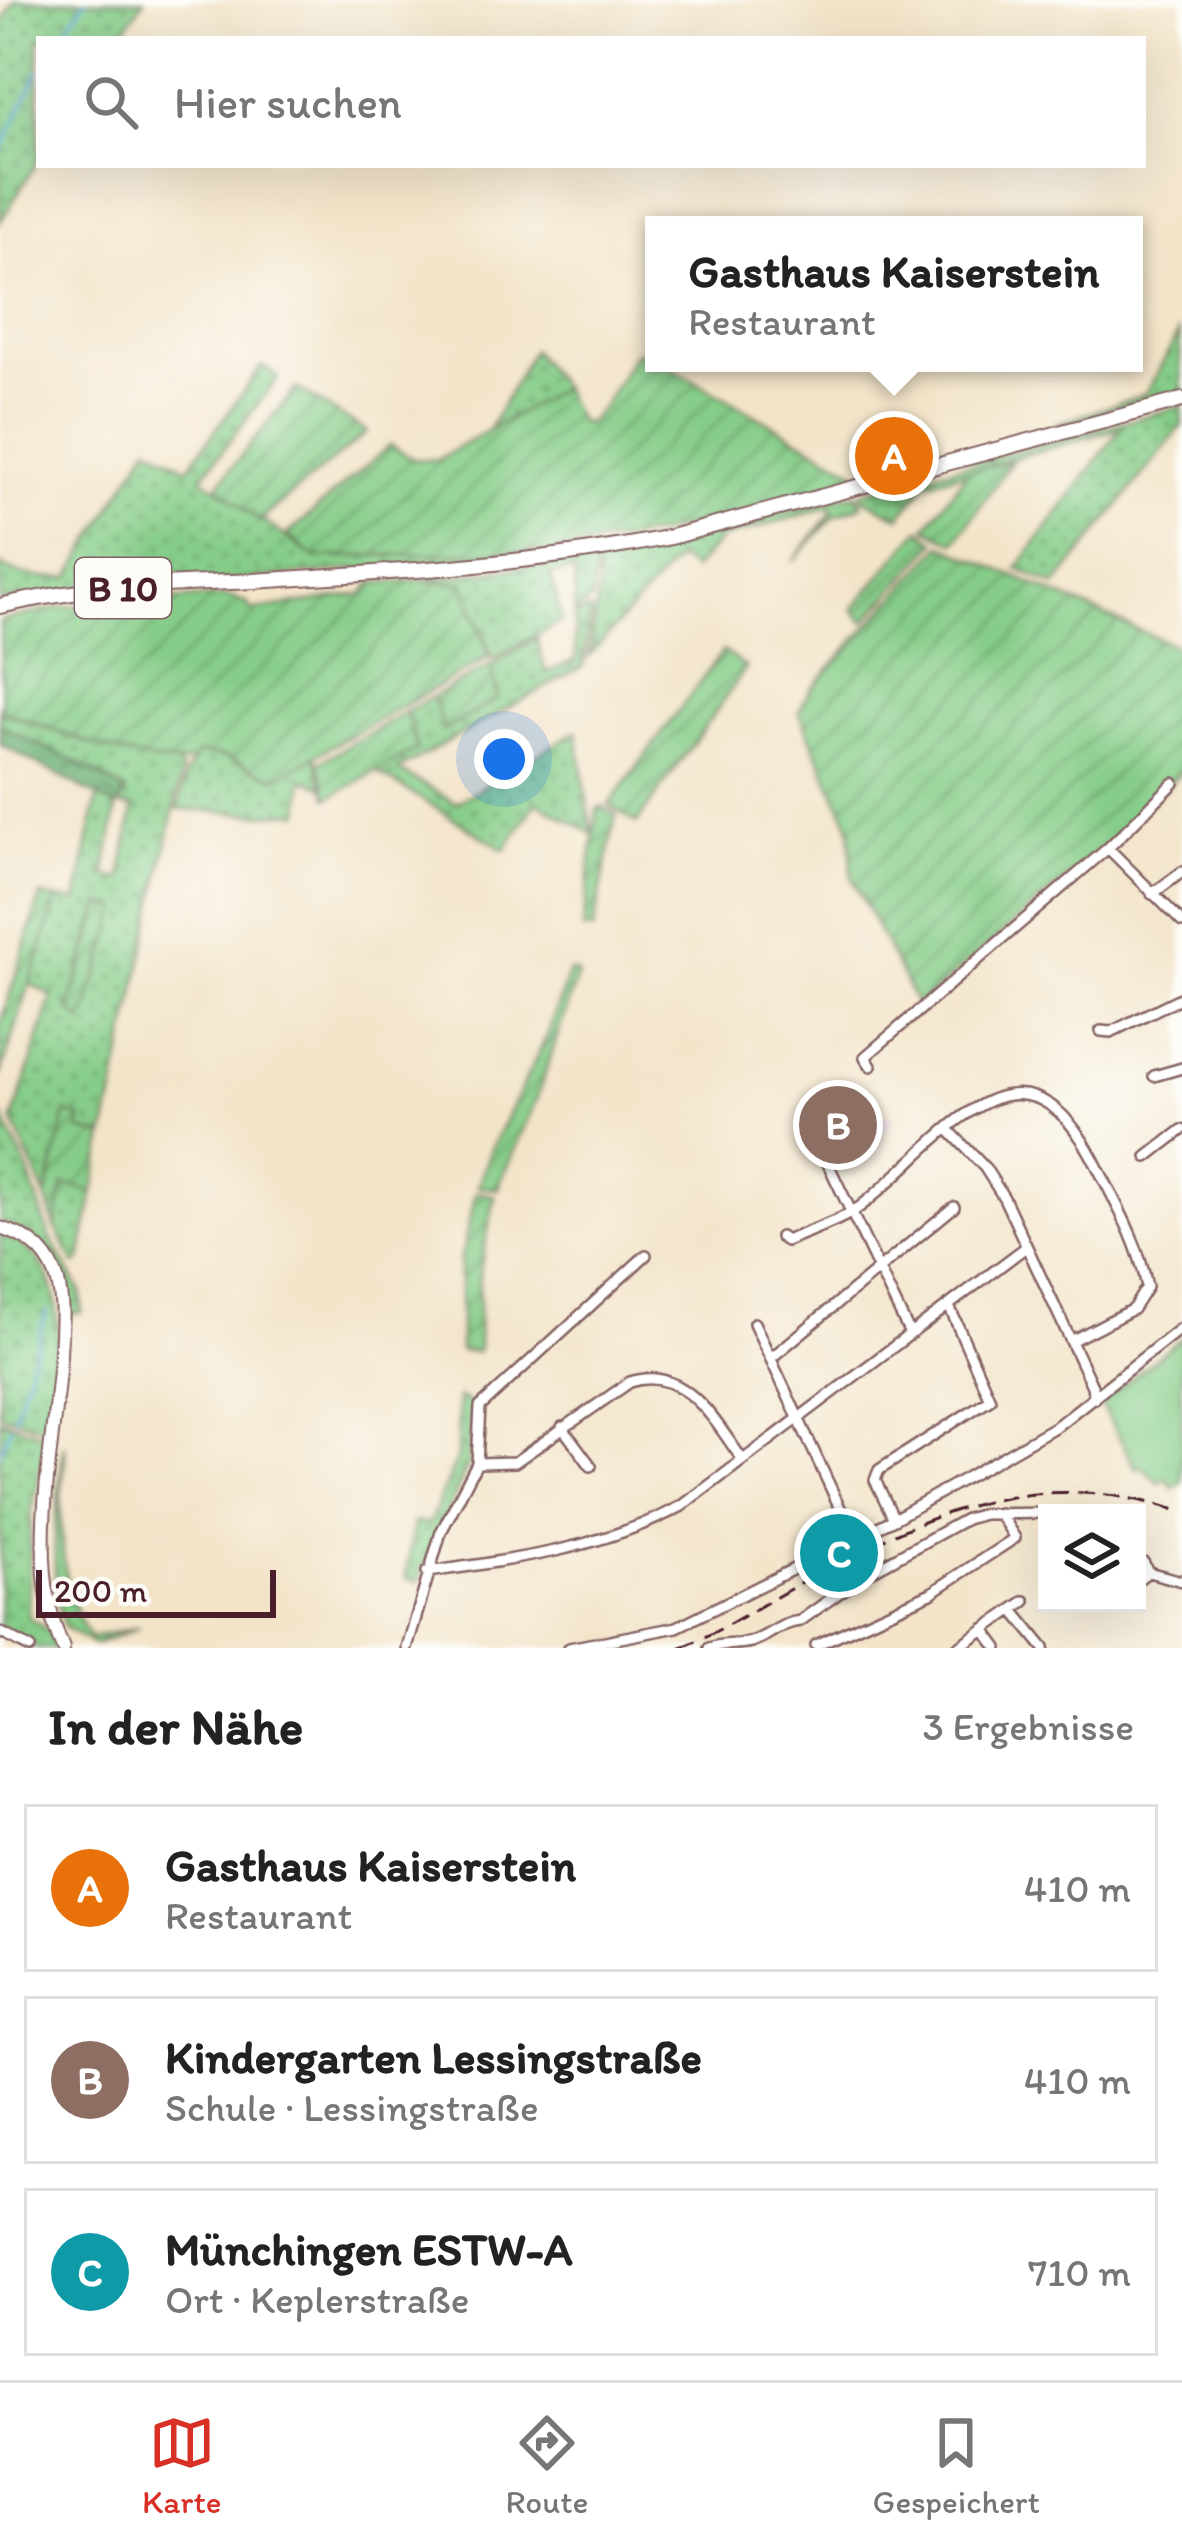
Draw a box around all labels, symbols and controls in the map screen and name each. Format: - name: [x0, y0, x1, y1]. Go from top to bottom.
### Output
- search box: [36, 36, 1146, 168]
- icon: search: [78, 69, 144, 135]
- text: Hier suchen: [174, 75, 402, 129]
- popup: [645, 216, 1143, 372]
- text: Gasthaus Kaiserstein: [688, 244, 1100, 298]
- text: Restaurant: [688, 298, 876, 345]
- pin: A: [855, 411, 933, 501]
- road number: B 10: [75, 558, 171, 618]
- your location: [474, 729, 534, 789]
- pin: B: [799, 1080, 877, 1170]
- map controls: [1038, 1504, 1146, 1612]
- button: layers: [1038, 1504, 1146, 1612]
- pin: C: [800, 1508, 878, 1598]
- scale bar: [36, 1564, 276, 1617]
- text: 200 m: [54, 1571, 147, 1610]
- text: In der Nähe: [48, 1696, 303, 1757]
- text: 3 Ergebnisse: [923, 1703, 1134, 1750]
- text: Gasthaus Kaiserstein: [165, 1838, 576, 1892]
- text: A: [78, 1865, 102, 1912]
- text: 410 m: [1024, 1865, 1131, 1912]
- text: Restaurant: [165, 1892, 352, 1939]
- text: Kindergarten Lessingstraße: [165, 2030, 702, 2084]
- text: B: [77, 2057, 103, 2104]
- text: 410 m: [1024, 2057, 1131, 2104]
- text: Schule · Lessingstraße: [165, 2084, 539, 2131]
- text: Münchingen ESTW-A: [165, 2222, 573, 2276]
- text: C: [77, 2249, 103, 2296]
- text: 710 m: [1028, 2249, 1131, 2296]
- text: Ort · Keplerstraße: [165, 2276, 469, 2323]
- tab: Karte: [142, 2410, 221, 2521]
- tab: Route: [506, 2410, 589, 2521]
- tab: Gespeichert: [873, 2410, 1040, 2521]

